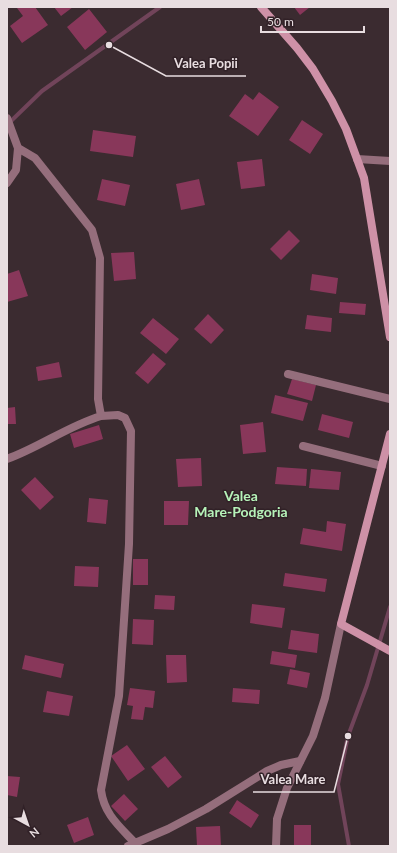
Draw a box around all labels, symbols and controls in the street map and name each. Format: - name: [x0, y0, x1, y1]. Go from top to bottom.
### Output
- scale bar: [261, 8, 364, 34]
- text: 50 m: [267, 14, 294, 29]
- callout: Valea Popii: [166, 51, 246, 76]
- text: Valea Popii: [173, 55, 238, 71]
- district label: Valea Mare-Podgoria: [194, 487, 288, 520]
- callout: Valea Mare: [253, 767, 334, 792]
- text: Valea Mare: [260, 771, 325, 787]
- north arrow: [8, 805, 48, 845]
- text: N: [27, 825, 42, 841]

